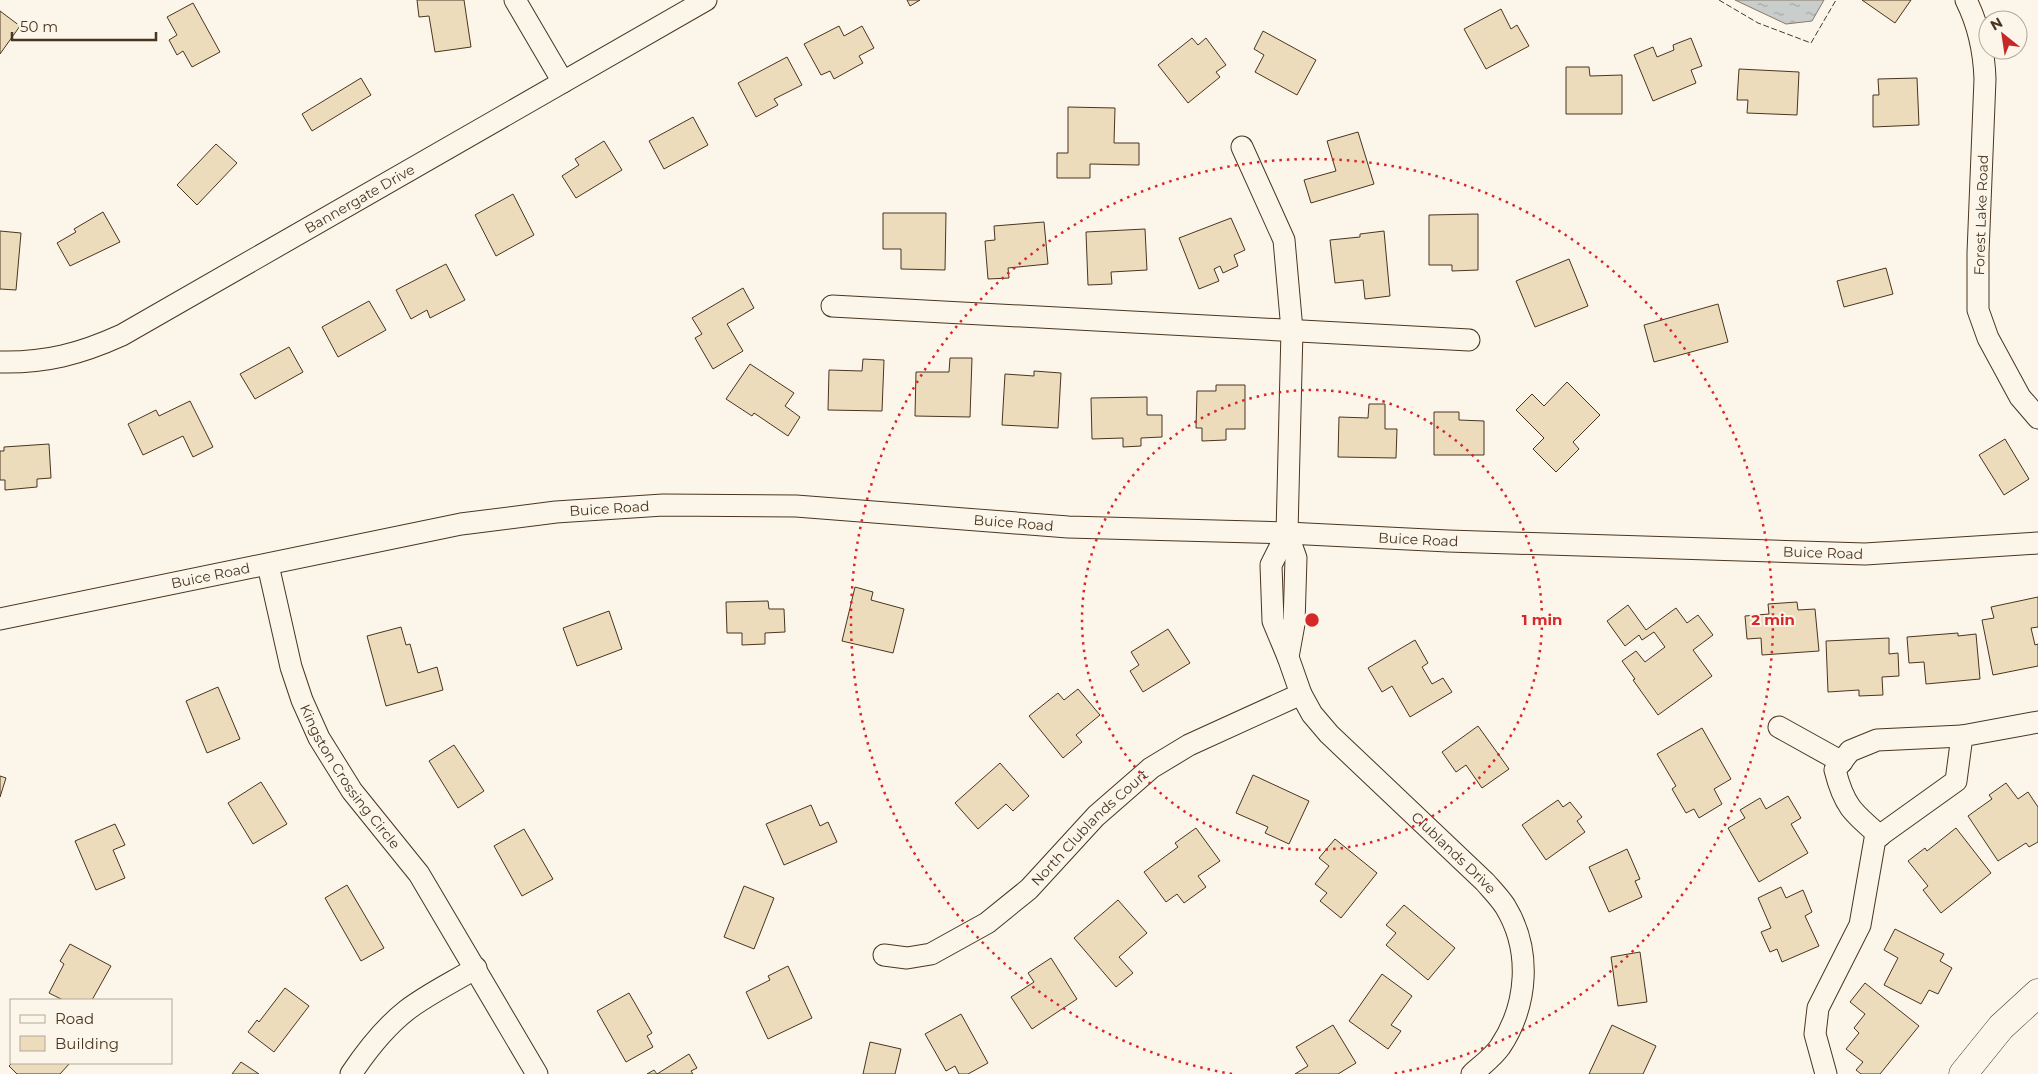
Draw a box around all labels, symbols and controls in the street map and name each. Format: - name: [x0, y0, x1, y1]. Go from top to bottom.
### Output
- scale bar: [12, 10, 156, 42]
- north arrow: [1978, 10, 2028, 60]
- text: N: [1987, 13, 2006, 34]
- text: 50 m: [20, 17, 58, 36]
- street label: Forest Lake Road: [1970, 154, 1992, 276]
- street label: Bannergate Drive: [301, 160, 418, 237]
- street label: Buice Road: [569, 497, 650, 520]
- street label: Buice Road: [973, 511, 1054, 535]
- street label: Buice Road: [1378, 529, 1459, 550]
- street label: Buice Road: [1783, 542, 1863, 563]
- street label: Buice Road: [169, 559, 252, 593]
- text: 1 min: [1522, 610, 1562, 629]
- text: 2 min: [1751, 610, 1795, 629]
- centre of rings: [1303, 611, 1321, 629]
- street label: Kingston Crossing Circle: [296, 701, 404, 853]
- street label: North Clublands Court: [1027, 765, 1152, 890]
- street label: Clublands Drive: [1407, 808, 1500, 897]
- legend: [10, 999, 172, 1064]
- text: Road: [55, 1009, 94, 1028]
- text: Building: [55, 1034, 119, 1053]

